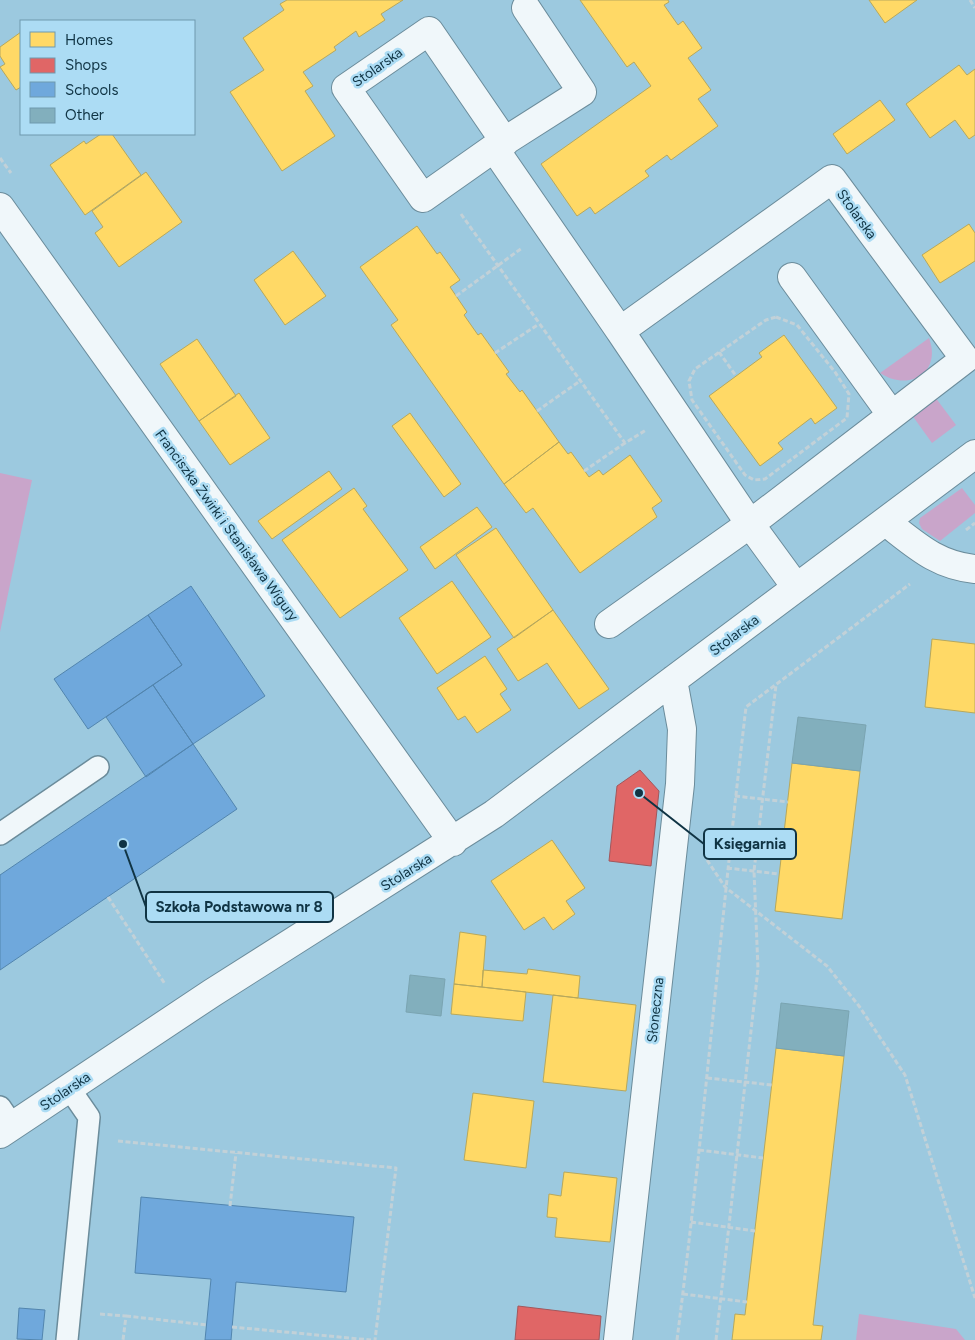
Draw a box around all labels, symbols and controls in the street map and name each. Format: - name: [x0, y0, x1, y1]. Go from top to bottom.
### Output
- legend: [20, 20, 195, 135]
- text: Homes: [65, 31, 113, 49]
- street label: Stolarska: [349, 44, 406, 91]
- text: Shops: [65, 56, 107, 74]
- text: Schools: [65, 81, 118, 99]
- text: Other: [65, 106, 104, 124]
- street label: Stolarska: [833, 186, 880, 242]
- street label: Franciszka Żwirki i Stanisława Wigury: [151, 426, 302, 625]
- street label: Stolarska: [706, 611, 762, 659]
- callout: Księgarnia: [704, 829, 796, 859]
- text: Księgarnia: [714, 835, 786, 853]
- street label: Stolarska: [377, 850, 435, 895]
- callout: Szkoła Podstawowa nr 8: [146, 892, 333, 922]
- text: Szkoła Podstawowa nr 8: [155, 898, 323, 916]
- street label: Słoneczna: [644, 977, 667, 1044]
- street label: Stolarska: [37, 1068, 94, 1114]

